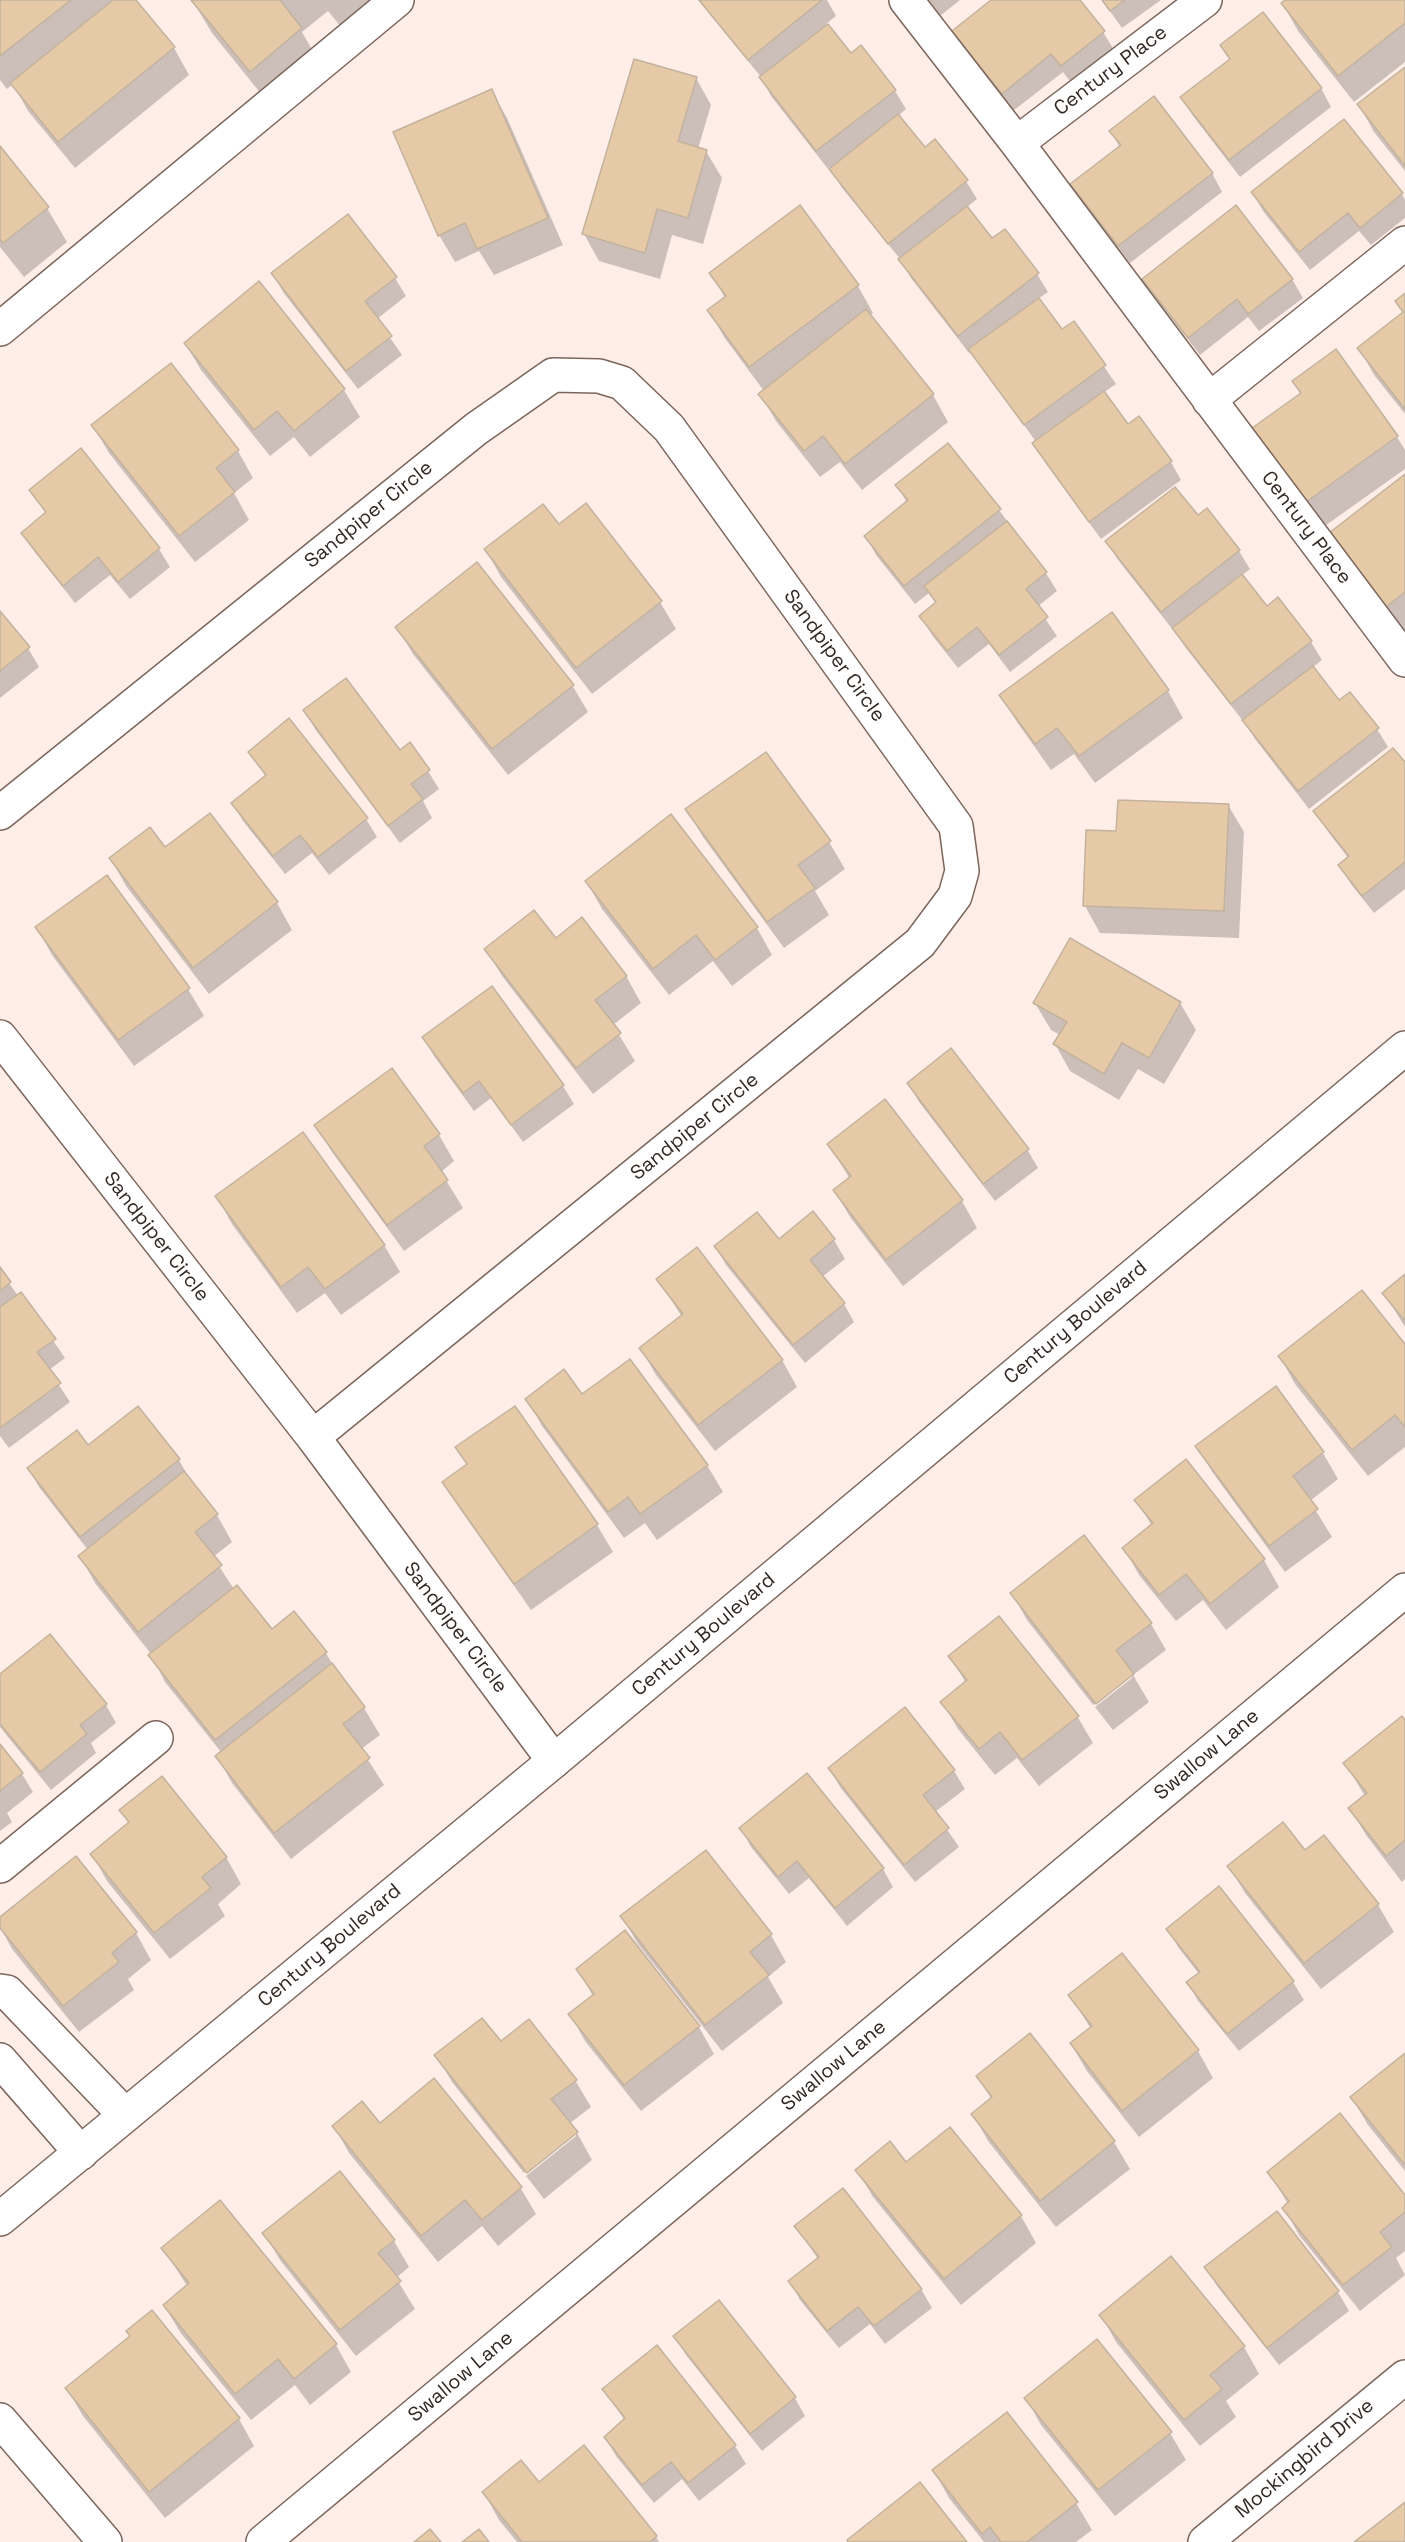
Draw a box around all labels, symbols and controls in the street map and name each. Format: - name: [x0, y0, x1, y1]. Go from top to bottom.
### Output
- street label: Century Place: [1050, 21, 1172, 121]
- street label: Sandpiper Circle: [300, 456, 438, 574]
- street label: Century Place: [1256, 467, 1356, 589]
- street label: Sandpiper Circle: [778, 585, 890, 727]
- street label: Sandpiper Circle: [626, 1068, 764, 1186]
- street label: Sandpiper Circle: [98, 1167, 214, 1307]
- street label: Century Boulevard: [1000, 1256, 1152, 1390]
- street label: Sandpiper Circle: [398, 1558, 512, 1698]
- street label: Century Boulevard: [628, 1568, 780, 1702]
- street label: Swallow Lane: [1150, 1704, 1264, 1806]
- street label: Century Boulevard: [254, 1879, 406, 2013]
- street label: Swallow Lane: [777, 2015, 891, 2117]
- street label: Swallow Lane: [404, 2326, 518, 2428]
- street label: Mockingbird Drive: [1231, 2394, 1379, 2524]

